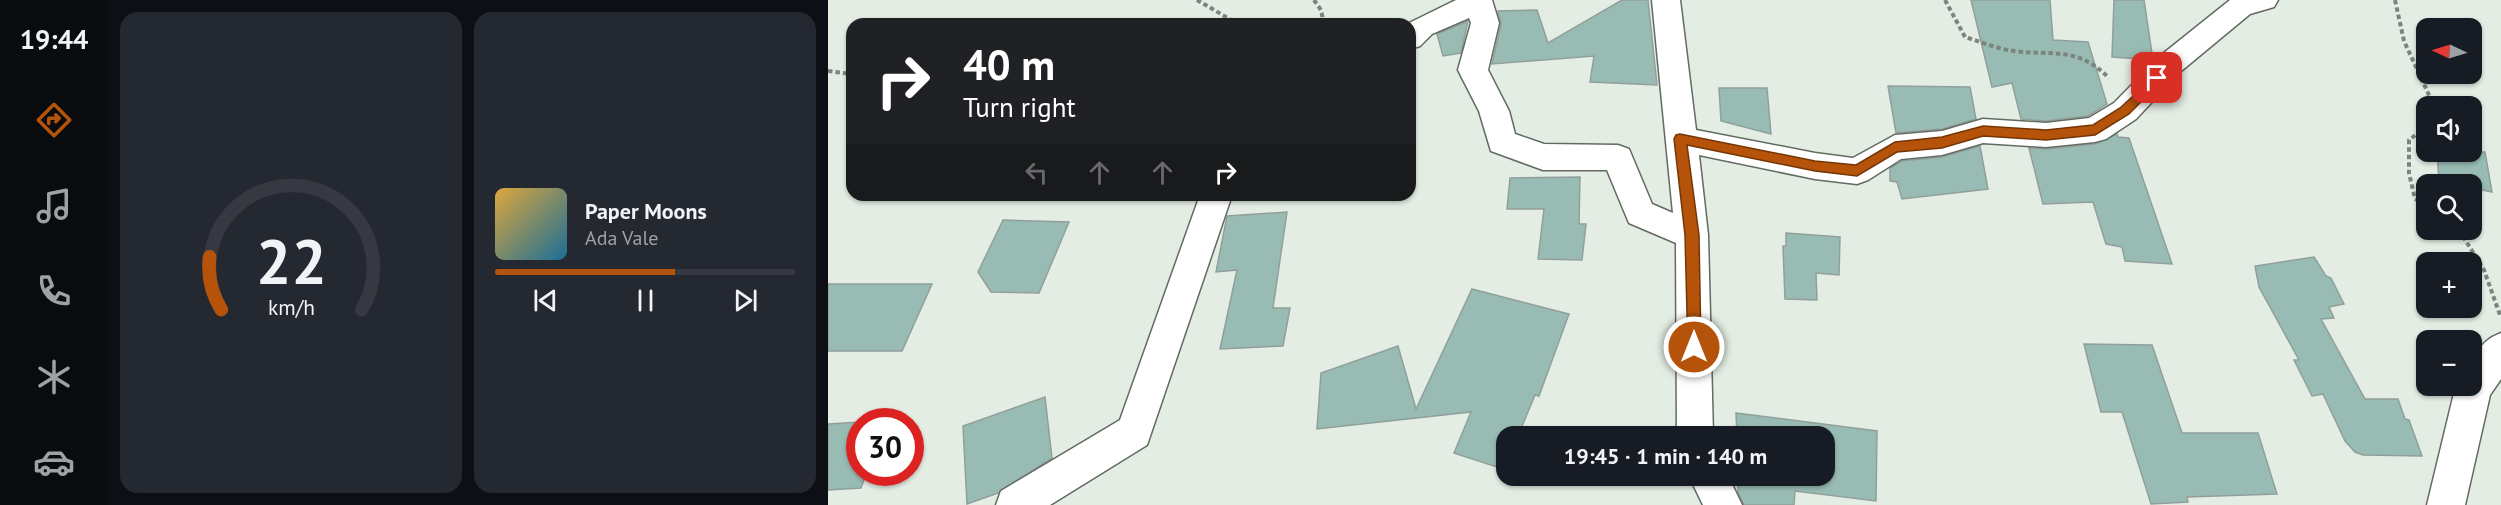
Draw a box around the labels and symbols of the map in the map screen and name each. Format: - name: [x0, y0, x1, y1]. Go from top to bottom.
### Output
- north arrow: [2416, 18, 2482, 84]
- pin: [2131, 52, 2182, 103]
- position arrow: [1662, 315, 1726, 379]
- speed limit sign: 30: [846, 408, 924, 486]

